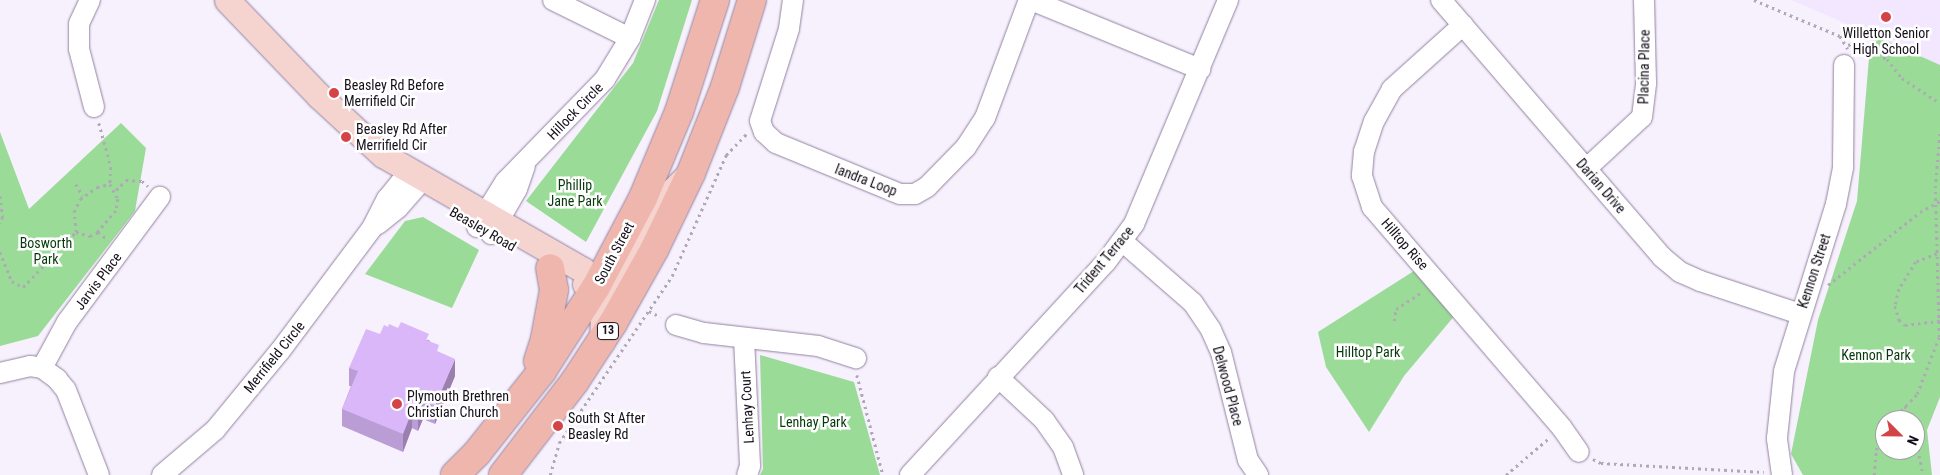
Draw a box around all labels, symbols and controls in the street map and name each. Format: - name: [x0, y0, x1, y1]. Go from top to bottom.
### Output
- marker: Willetton Senior High School: [1880, 11, 1892, 23]
- place label: Willetton Senior High School: [1842, 25, 1930, 58]
- street label: Placina Place: [1635, 29, 1653, 105]
- place label: Beasley Rd Before Merrifield Cir: [344, 77, 444, 110]
- street label: Hillock Circle: [544, 79, 606, 143]
- marker: Beasley Rd Before Merrifield Cir: [328, 87, 340, 99]
- place label: Beasley Rd After Merrifield Cir: [356, 121, 447, 154]
- marker: Beasley Rd After Merrifield Cir: [340, 131, 352, 143]
- street label: Darian Drive: [1573, 155, 1629, 217]
- street label: Iandra Loop: [832, 160, 900, 200]
- park label: Phillip Jane Park: [548, 177, 602, 210]
- street label: Beasley Road: [447, 203, 519, 255]
- street label: Hilltop Rise: [1378, 215, 1432, 273]
- street label: South Street: [591, 219, 637, 287]
- street label: Trident Terrace: [1071, 223, 1137, 297]
- street label: Kennon Street: [1794, 232, 1834, 310]
- park label: Bosworth Park: [20, 235, 72, 268]
- street label: Jarvis Place: [71, 249, 125, 313]
- street label: Merrifield Circle: [240, 318, 308, 396]
- road number: 13: [597, 322, 619, 341]
- street label: Delwood Place: [1209, 344, 1247, 428]
- park label: Hilltop Park: [1336, 344, 1400, 360]
- park label: Kennon Park: [1841, 347, 1911, 363]
- street label: Lenhay Court: [737, 370, 757, 444]
- place label: Plymouth Brethren Christian Church: [407, 388, 509, 421]
- marker: Plymouth Brethren Christian Church: [391, 398, 403, 410]
- place label: South St After Beasley Rd: [568, 410, 645, 442]
- north arrow: [1875, 410, 1925, 460]
- park label: Lenhay Park: [779, 414, 847, 430]
- marker: South St After Beasley Rd: [552, 420, 564, 432]
- text: N: [1904, 433, 1922, 448]

